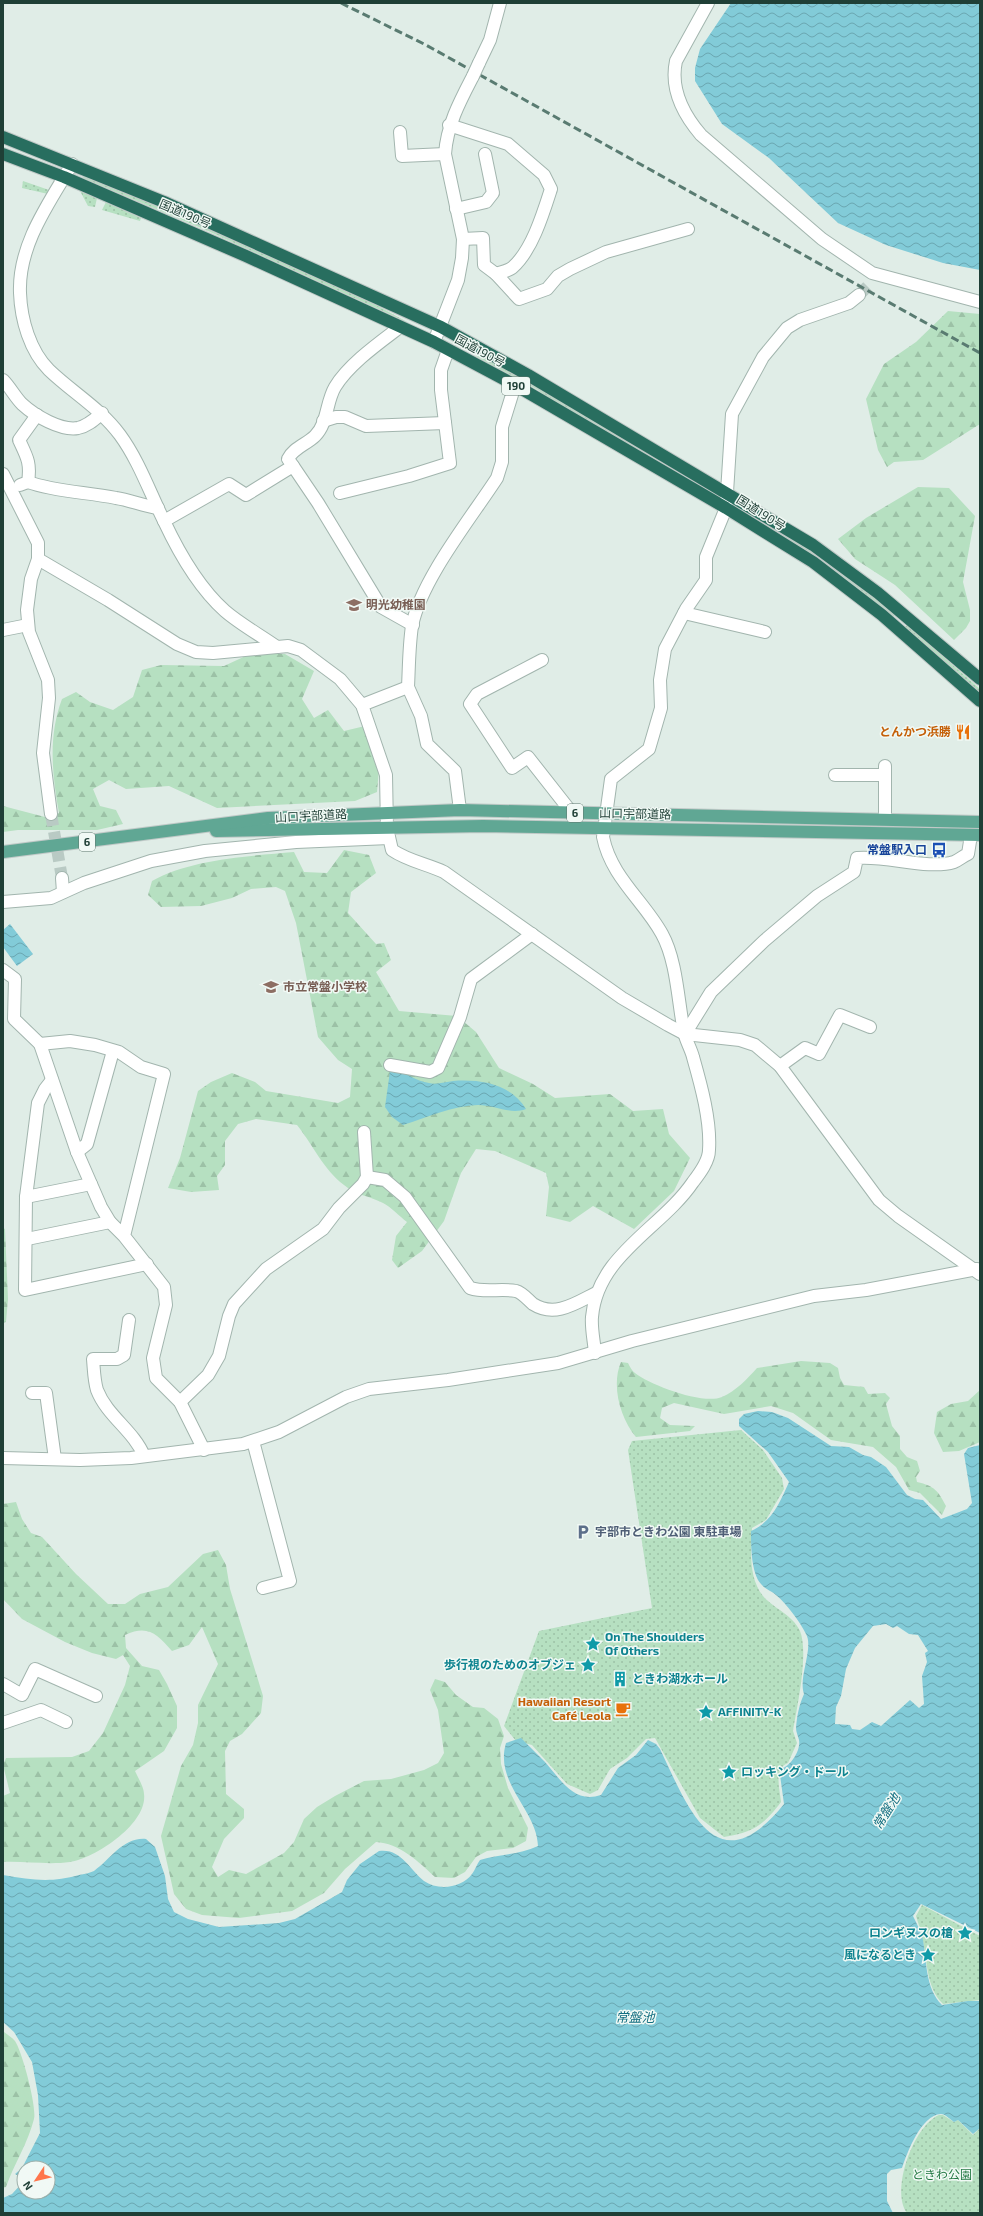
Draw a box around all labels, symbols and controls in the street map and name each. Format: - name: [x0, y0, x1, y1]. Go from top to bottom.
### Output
- street label: 国道190号: [157, 196, 213, 230]
- street label: 国道190号: [453, 331, 508, 369]
- road number: 190: [502, 377, 530, 395]
- street label: 国道190号: [735, 492, 789, 533]
- school or university icon: 明光幼稚園: [345, 596, 363, 614]
- place label: 明光幼稚園: [366, 597, 426, 611]
- restaurant icon: とんかつ浜勝: [954, 723, 972, 741]
- place label: とんかつ浜勝: [879, 724, 951, 738]
- road number: 6: [567, 804, 583, 822]
- street label: 山口宇部道路: [599, 805, 671, 821]
- street label: 山口宇部道路: [275, 806, 347, 824]
- road number: 6: [79, 833, 95, 851]
- bus stop icon: 常盤駅入口: [930, 841, 948, 859]
- place label: 常盤駅入口: [867, 842, 927, 856]
- school or university icon: 市立常盤小学校: [262, 978, 280, 996]
- place label: 市立常盤小学校: [283, 979, 367, 993]
- parking icon: 宇部市ときわ公園 東駐車場: [574, 1523, 592, 1541]
- place label: 宇部市ときわ公園 東駐車場: [595, 1524, 742, 1538]
- place label: On The Shoulders Of Others: [605, 1629, 704, 1657]
- place icon: On The Shoulders Of Others: [584, 1635, 602, 1653]
- place icon: 歩行視のためのオブジェ: [579, 1656, 597, 1674]
- place label: 歩行視のためのオブジェ: [444, 1657, 576, 1671]
- building icon: ときわ湖水ホール: [611, 1670, 629, 1688]
- place label: ときわ湖水ホール: [632, 1671, 728, 1685]
- place label: Hawaiian Resort Café Leola: [518, 1694, 611, 1722]
- cafe icon: Hawaiian Resort Café Leola: [614, 1700, 632, 1718]
- place icon: AFFINITY-K: [697, 1703, 715, 1721]
- place label: AFFINITY-K: [718, 1704, 782, 1718]
- place icon: ロッキング・ドール: [720, 1763, 738, 1781]
- place label: ロッキング・ドール: [741, 1764, 849, 1778]
- water label: 常盤池: [869, 1789, 904, 1832]
- place icon: ロンギヌスの槍: [956, 1924, 974, 1942]
- place label: ロンギヌスの槍: [869, 1925, 953, 1939]
- place icon: 風になるとき: [919, 1946, 937, 1964]
- place label: 風になるとき: [844, 1947, 916, 1961]
- water label: 常盤池: [615, 2009, 656, 2025]
- north arrow: [16, 2160, 56, 2200]
- park label: ときわ公園: [912, 2167, 972, 2181]
- text: N: [20, 2179, 35, 2193]

